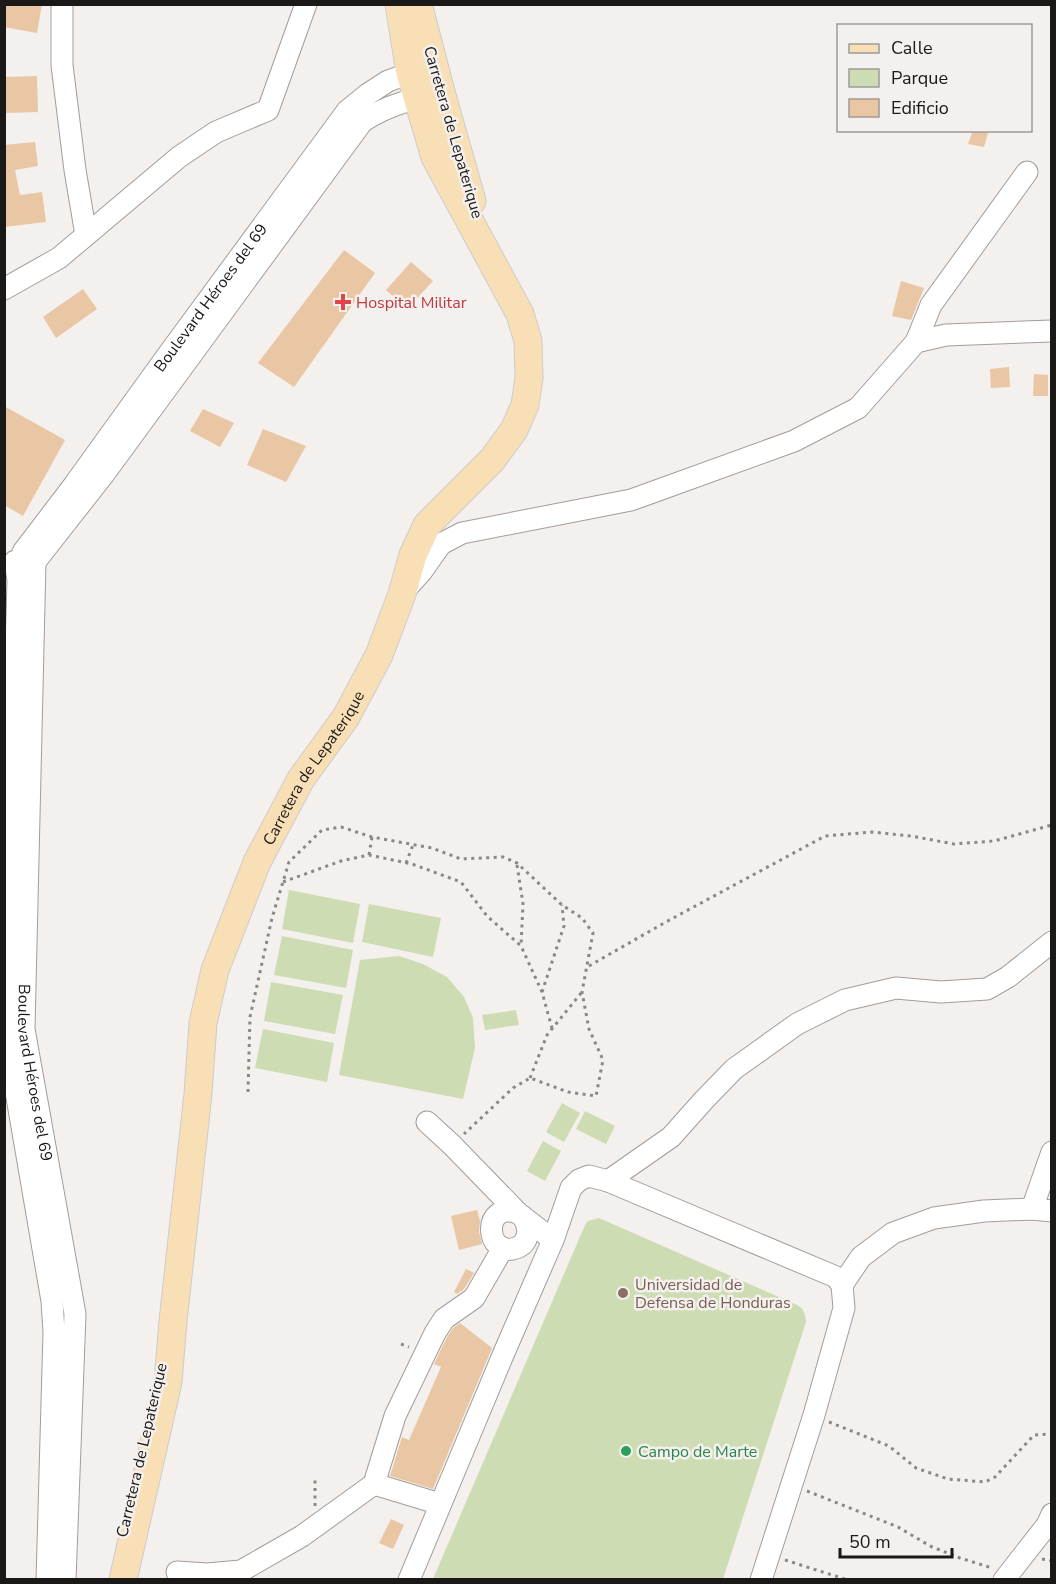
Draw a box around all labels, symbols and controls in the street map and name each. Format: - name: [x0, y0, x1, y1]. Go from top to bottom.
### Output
- legend: [837, 24, 1032, 132]
- text: Calle: [891, 36, 933, 60]
- street label: Carretera de Lepaterique: [418, 44, 488, 221]
- text: Parque: [891, 66, 948, 90]
- text: Edificio: [891, 96, 949, 120]
- street label: Boulevard Héroes del 69: [149, 219, 273, 377]
- place label: Hospital Militar: [356, 292, 467, 314]
- marker: Hospital Militar: [334, 293, 352, 311]
- street label: Carretera de Lepaterique: [258, 687, 370, 849]
- street label: Boulevard Héroes del 69: [12, 984, 57, 1163]
- place label: Universidad de Defensa de Honduras: [635, 1274, 791, 1314]
- marker: Universidad de Defensa de Honduras: [616, 1286, 630, 1300]
- street label: Carretera de Lepaterique: [111, 1361, 173, 1540]
- place label: Campo de Marte: [638, 1441, 757, 1463]
- marker: Campo de Marte: [619, 1444, 633, 1458]
- scale bar: [840, 1521, 952, 1559]
- text: 50 m: [849, 1530, 891, 1554]

